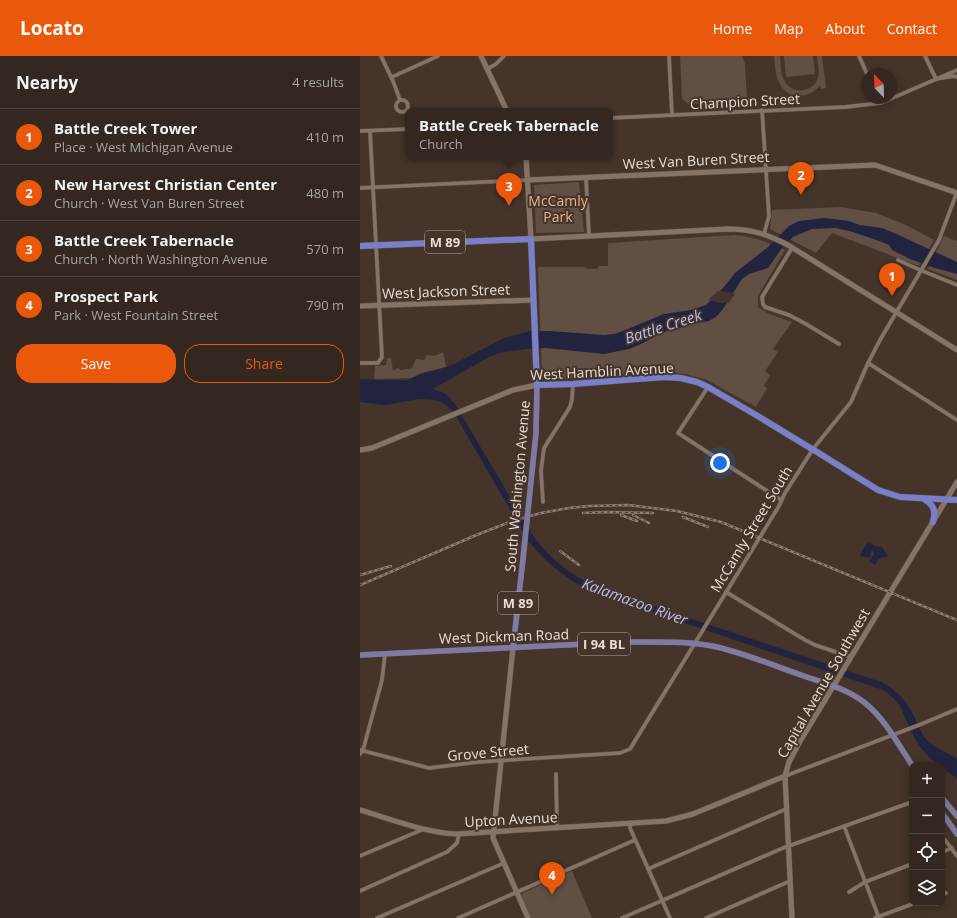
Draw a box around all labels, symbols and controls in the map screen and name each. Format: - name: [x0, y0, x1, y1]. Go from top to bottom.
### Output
- text: Locato: [20, 15, 84, 41]
- text: Home: [713, 19, 752, 38]
- text: Map: [774, 19, 803, 38]
- text: About: [825, 19, 865, 38]
- text: Contact: [887, 19, 937, 38]
- north arrow: [861, 68, 897, 104]
- text: Nearby: [16, 71, 78, 94]
- text: 4 results: [292, 73, 344, 91]
- street label: Champion Street: [690, 89, 800, 113]
- popup: [405, 108, 613, 160]
- text: Battle Creek Tabernacle: [419, 115, 599, 135]
- text: Battle Creek Tower: [54, 118, 197, 138]
- text: 1: [25, 128, 33, 146]
- text: 410 m: [306, 128, 344, 146]
- text: Church: [419, 135, 463, 153]
- text: Place · West Michigan Avenue: [54, 138, 233, 156]
- street label: West Van Buren Street: [622, 147, 770, 173]
- pin: 2: [788, 162, 814, 195]
- pin: 3: [496, 173, 522, 206]
- text: New Harvest Christian Center: [54, 174, 277, 194]
- text: 2: [25, 184, 33, 202]
- text: 480 m: [306, 184, 344, 202]
- park label: McCamly Park: [528, 191, 589, 226]
- text: Church · West Van Buren Street: [54, 194, 244, 212]
- text: Battle Creek Tabernacle: [54, 230, 234, 250]
- road number: M 89: [425, 231, 465, 253]
- text: 3: [25, 240, 33, 258]
- text: 570 m: [306, 240, 344, 258]
- text: Church · North Washington Avenue: [54, 250, 268, 268]
- pin: 1: [879, 263, 905, 296]
- street label: West Jackson Street: [382, 279, 510, 303]
- text: Prospect Park: [54, 286, 158, 306]
- text: 4: [25, 296, 33, 314]
- text: 790 m: [306, 296, 344, 314]
- water label: Battle Creek: [622, 304, 705, 348]
- text: Park · West Fountain Street: [54, 306, 218, 324]
- button: Save: [16, 344, 176, 383]
- button: Share: [184, 344, 344, 383]
- street label: West Hamblin Avenue: [530, 358, 674, 384]
- street label: South Washington Avenue: [500, 399, 534, 572]
- your location: [710, 453, 730, 473]
- street label: McCamly Street South: [706, 462, 796, 596]
- water label: Kalamazoo River: [580, 573, 691, 630]
- road number: M 89: [498, 592, 538, 614]
- street label: Capital Avenue Southwest: [772, 605, 874, 761]
- street label: West Dickman Road: [439, 624, 569, 648]
- road number: I 94 BL: [578, 633, 630, 655]
- street label: Grove Street: [446, 739, 530, 765]
- map controls: [909, 762, 945, 906]
- button: +: [909, 762, 945, 798]
- button: −: [909, 798, 945, 834]
- street label: Upton Avenue: [464, 807, 558, 831]
- button: locate: [909, 834, 945, 870]
- pin: 4: [539, 862, 565, 895]
- button: layers: [909, 870, 945, 906]

